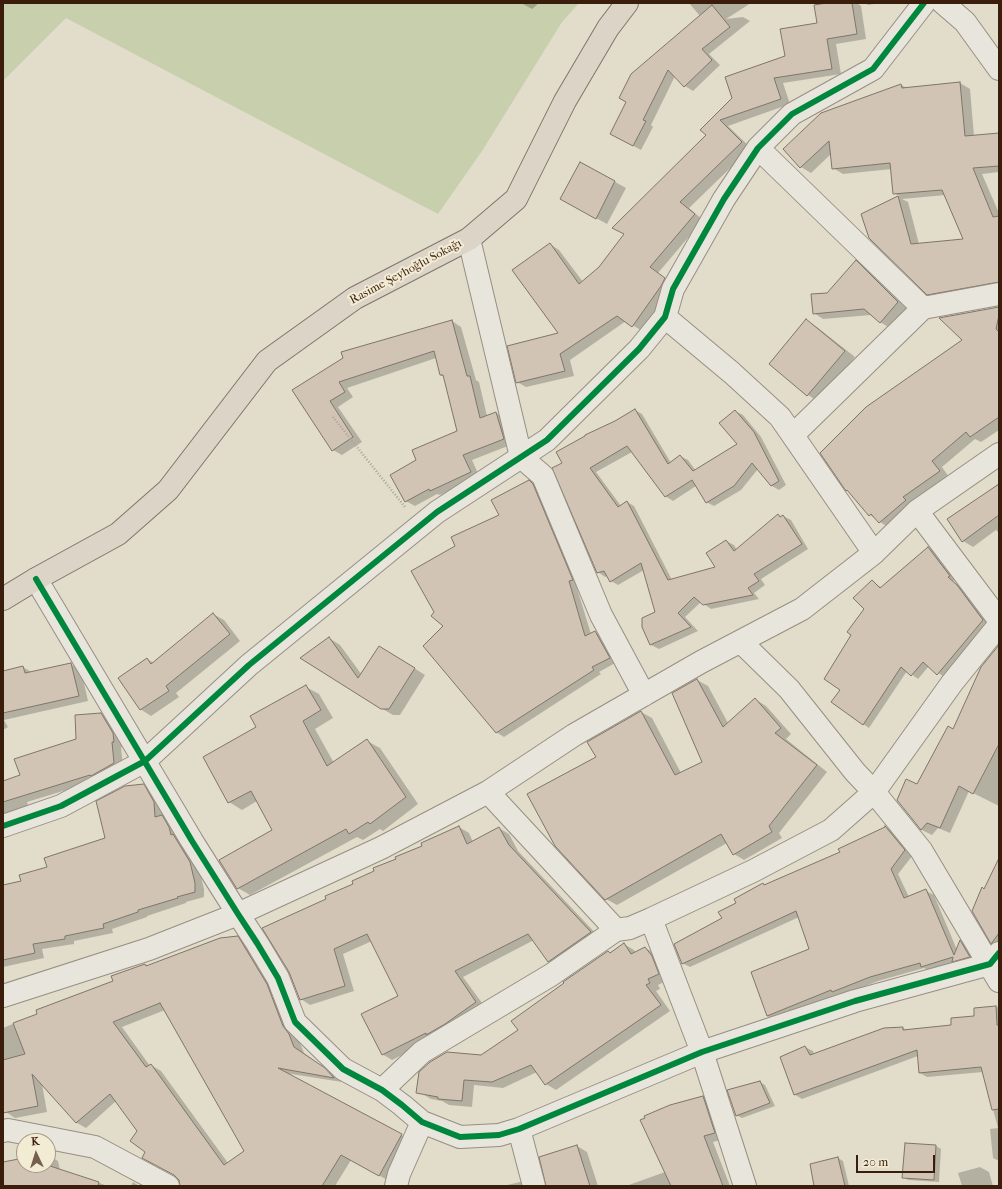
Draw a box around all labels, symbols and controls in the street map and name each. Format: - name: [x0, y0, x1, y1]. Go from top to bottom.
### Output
- street label: Rasime Şeyhoğlu Sokağı: [348, 236, 464, 308]
- north arrow: [16, 1133, 56, 1173]
- text: K: [31, 1135, 40, 1148]
- scale bar: [858, 1147, 937, 1173]
- text: 20 m: [863, 1155, 888, 1169]

